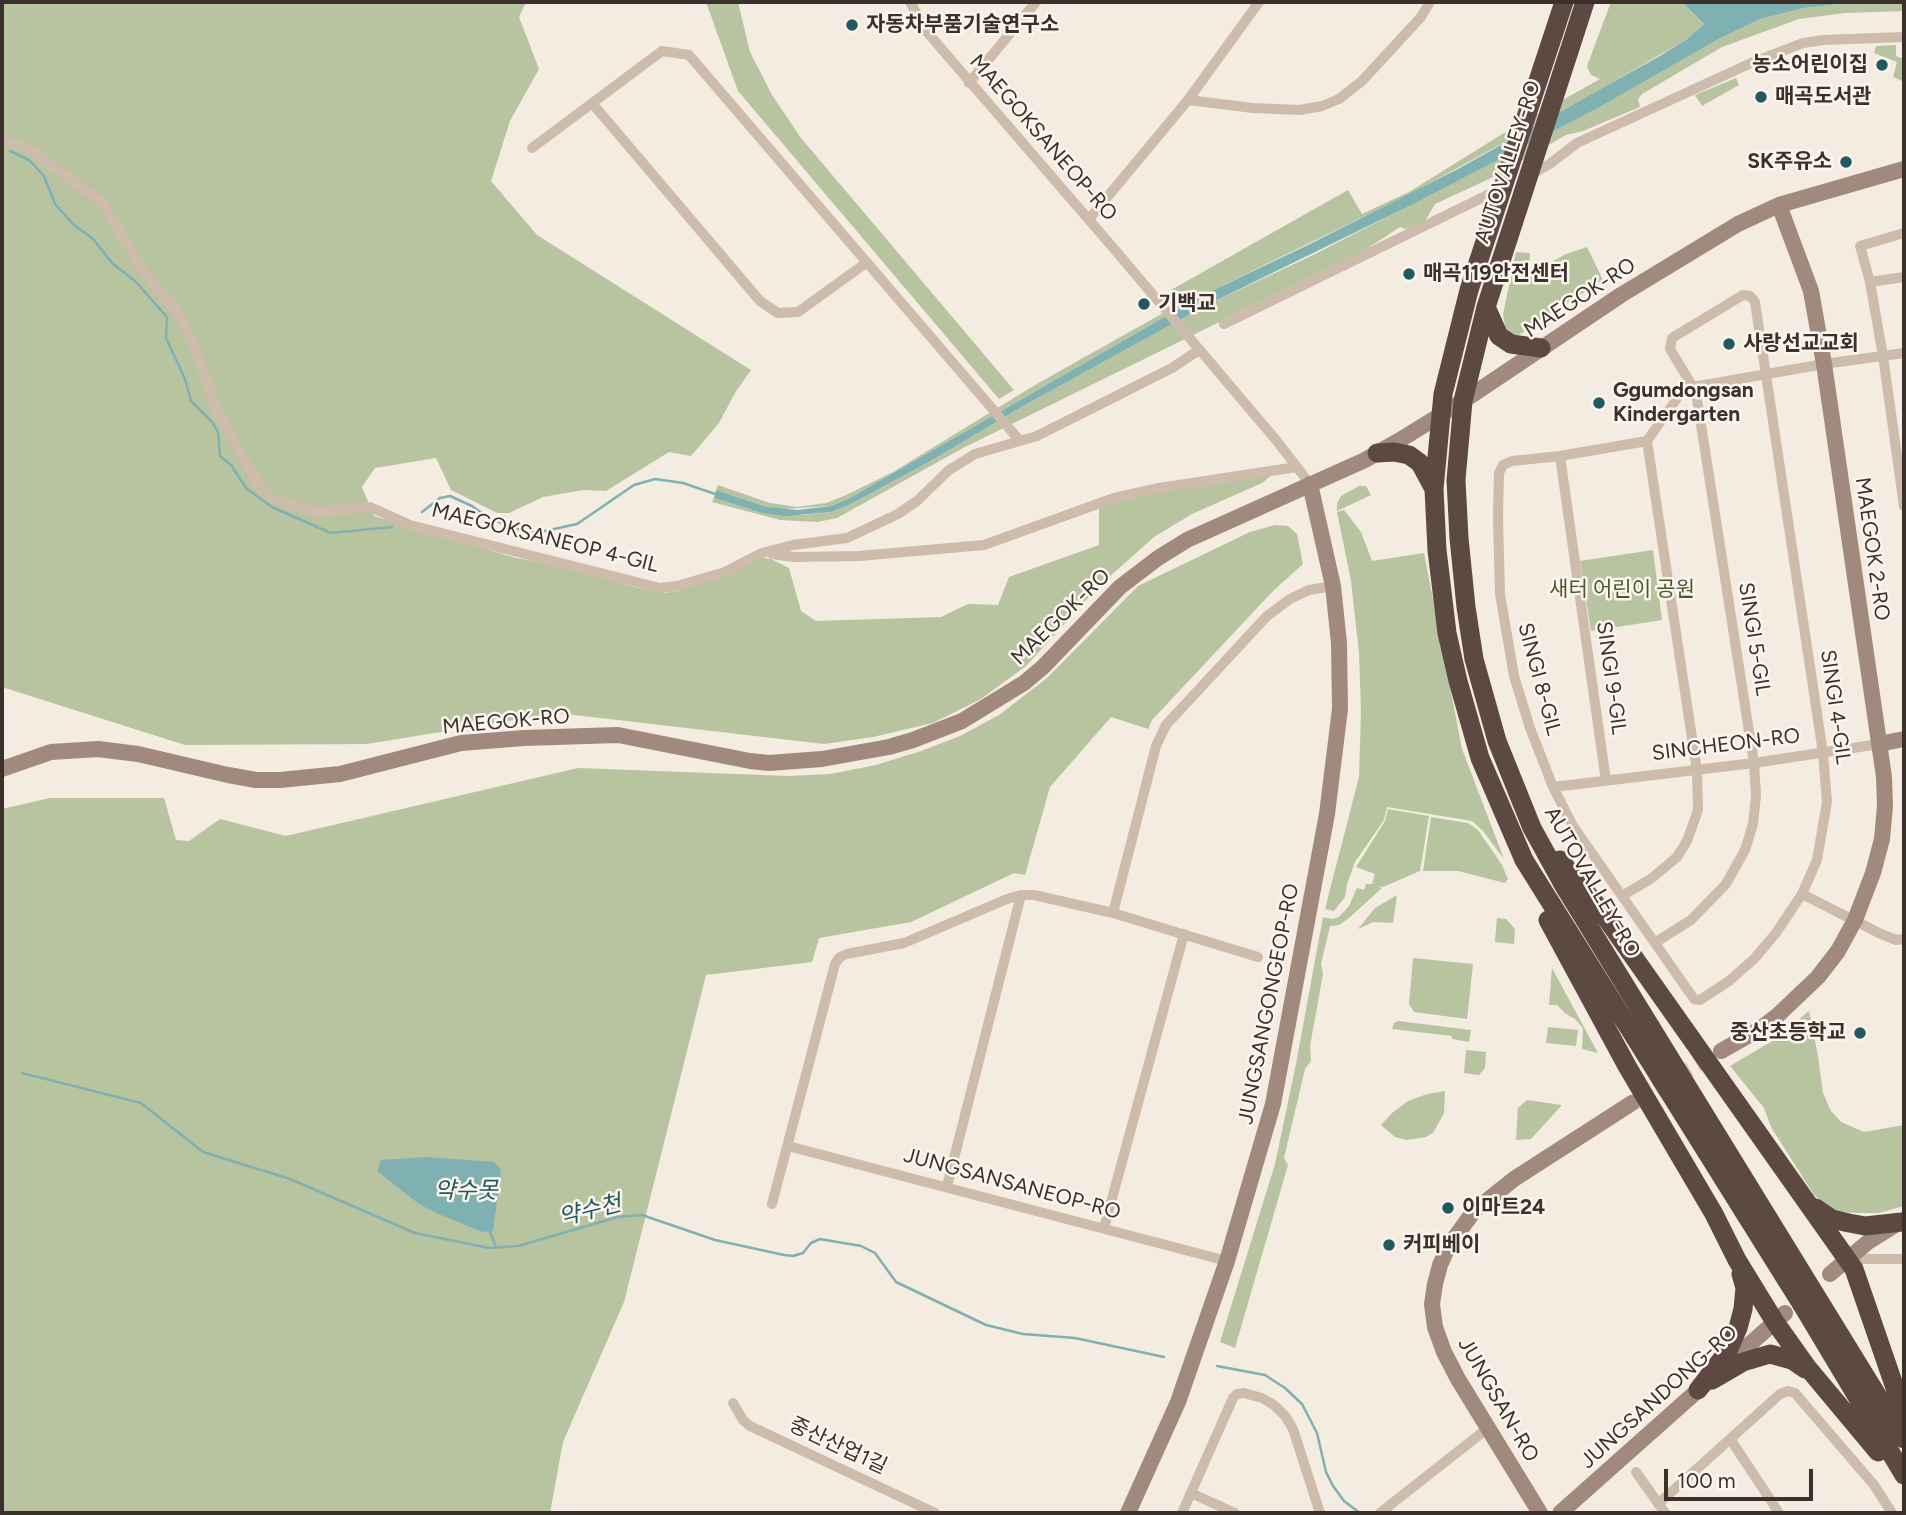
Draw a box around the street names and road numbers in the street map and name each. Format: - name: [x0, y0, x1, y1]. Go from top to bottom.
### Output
- street label: MAEGOKSANEOP-RO: [964, 50, 1122, 226]
- street label: AUTOVALLEY-RO: [1470, 77, 1546, 247]
- street label: MAEGOK-RO: [1520, 253, 1640, 343]
- street label: MAEGOK 2-RO: [1849, 476, 1895, 622]
- street label: MAEGOKSANEOP 4-GIL: [429, 498, 661, 578]
- street label: MAEGOK-RO: [1006, 564, 1116, 670]
- street label: SINGI 5-GIL: [1733, 581, 1775, 697]
- street label: SINGI 8-GIL: [1512, 620, 1566, 738]
- street label: SINGI 9-GIL: [1591, 620, 1631, 736]
- street label: SINGI 4-GIL: [1814, 648, 1856, 766]
- street label: MAEGOK-RO: [441, 704, 571, 740]
- street label: SINCHEON-RO: [1651, 723, 1801, 767]
- street label: AUTOVALLEY-RO: [1539, 802, 1645, 962]
- street label: JUNGSANGONGEOP-RO: [1233, 881, 1305, 1127]
- street label: JUNGSANSANEOP-RO: [901, 1143, 1123, 1225]
- street label: JUNGSANDONG-RO: [1575, 1320, 1743, 1474]
- street label: JUNGSAN-RO: [1452, 1333, 1544, 1467]
- street label: 중산산업1길: [785, 1412, 891, 1480]

